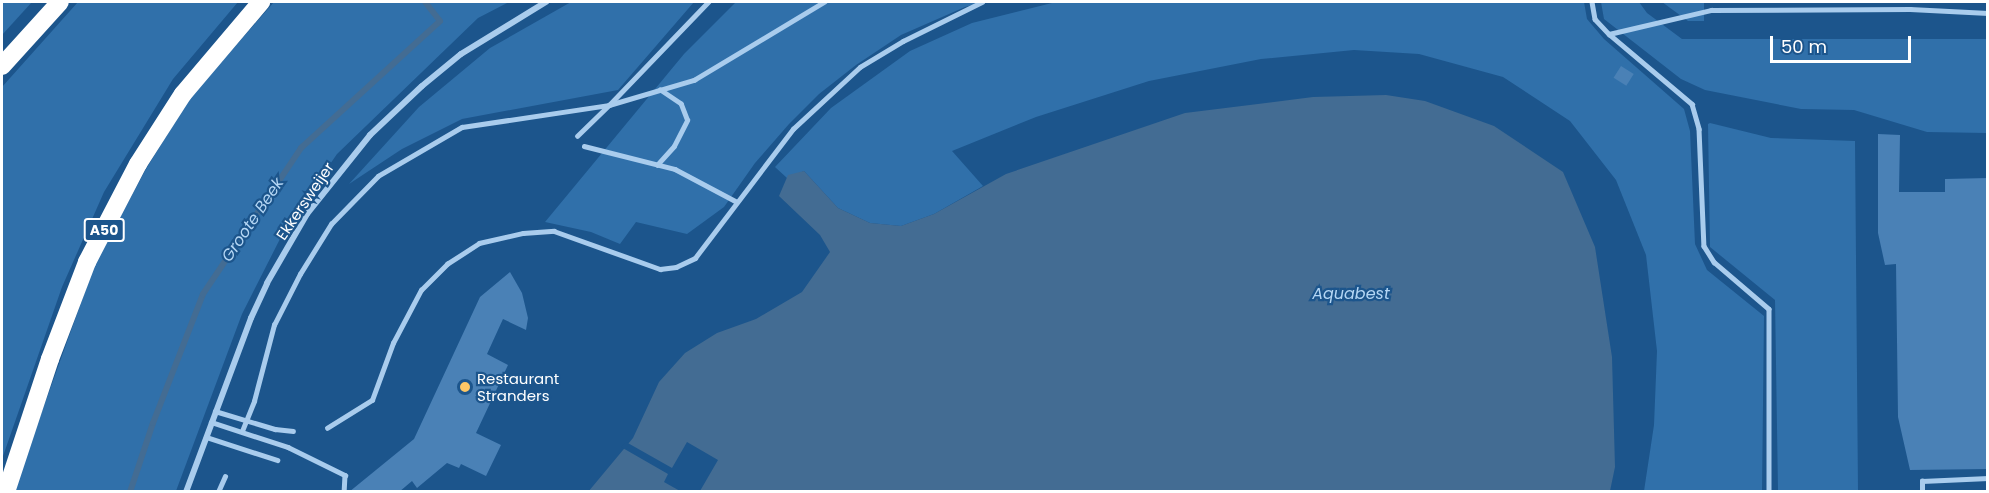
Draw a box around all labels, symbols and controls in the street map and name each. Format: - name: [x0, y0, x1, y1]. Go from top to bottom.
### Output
- scale bar: [1773, 24, 1914, 62]
- text: 50 m: [1781, 34, 1827, 59]
- street label: Ekkersweijer: [272, 159, 338, 243]
- water label: Groote Beek: [218, 174, 288, 266]
- road number: A50: [83, 219, 125, 241]
- water label: Aquabest: [1312, 284, 1390, 304]
- place label: Restaurant Stranders: [477, 369, 559, 404]
- marker: Restaurant Stranders: [458, 380, 472, 394]

